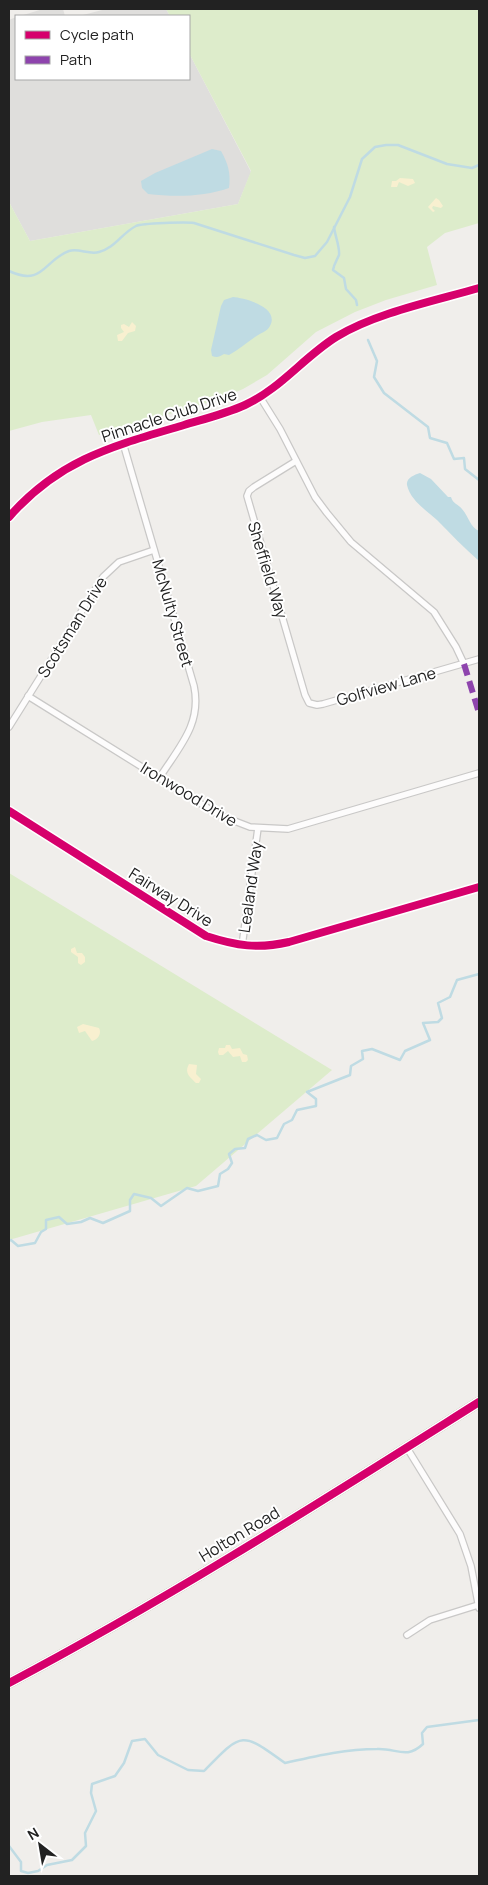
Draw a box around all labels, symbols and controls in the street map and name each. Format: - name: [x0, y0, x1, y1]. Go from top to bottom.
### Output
- legend: [15, 15, 190, 80]
- text: Cycle path: [60, 24, 134, 45]
- text: Path: [60, 49, 92, 70]
- street label: Pinnacle Club Drive: [99, 383, 239, 447]
- street label: Sheffield Way: [243, 519, 293, 622]
- street label: McNulty Street: [147, 556, 199, 670]
- street label: Scotsman Drive: [32, 572, 112, 682]
- street label: Golfview Lane: [334, 661, 438, 711]
- street label: Ironwood Drive: [136, 756, 242, 832]
- street label: Lealand Way: [233, 839, 267, 934]
- street label: Fairway Drive: [125, 862, 217, 932]
- street label: Holton Road: [195, 1501, 283, 1567]
- north arrow: [15, 1820, 65, 1870]
- text: N: [24, 1823, 42, 1844]

